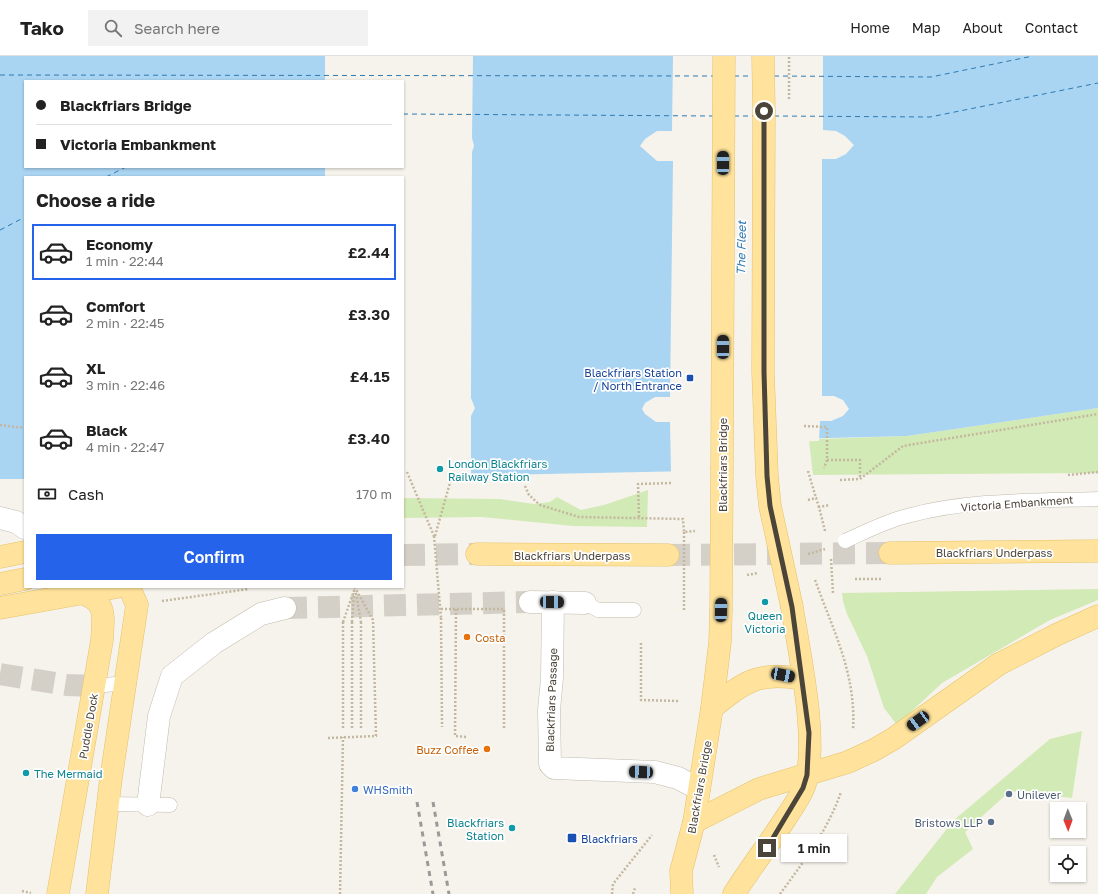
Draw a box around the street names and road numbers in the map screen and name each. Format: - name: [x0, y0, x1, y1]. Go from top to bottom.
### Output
- street label: Blackfriars Bridge: [716, 418, 729, 512]
- street label: Victoria Embankment: [960, 493, 1074, 513]
- street label: Blackfriars Underpass: [936, 546, 1052, 559]
- street label: Blackfriars Underpass: [514, 549, 630, 562]
- street label: Blackfriars Passage: [543, 648, 559, 752]
- street label: Puddle Dock: [76, 692, 100, 760]
- street label: Blackfriars Bridge: [684, 740, 714, 834]

